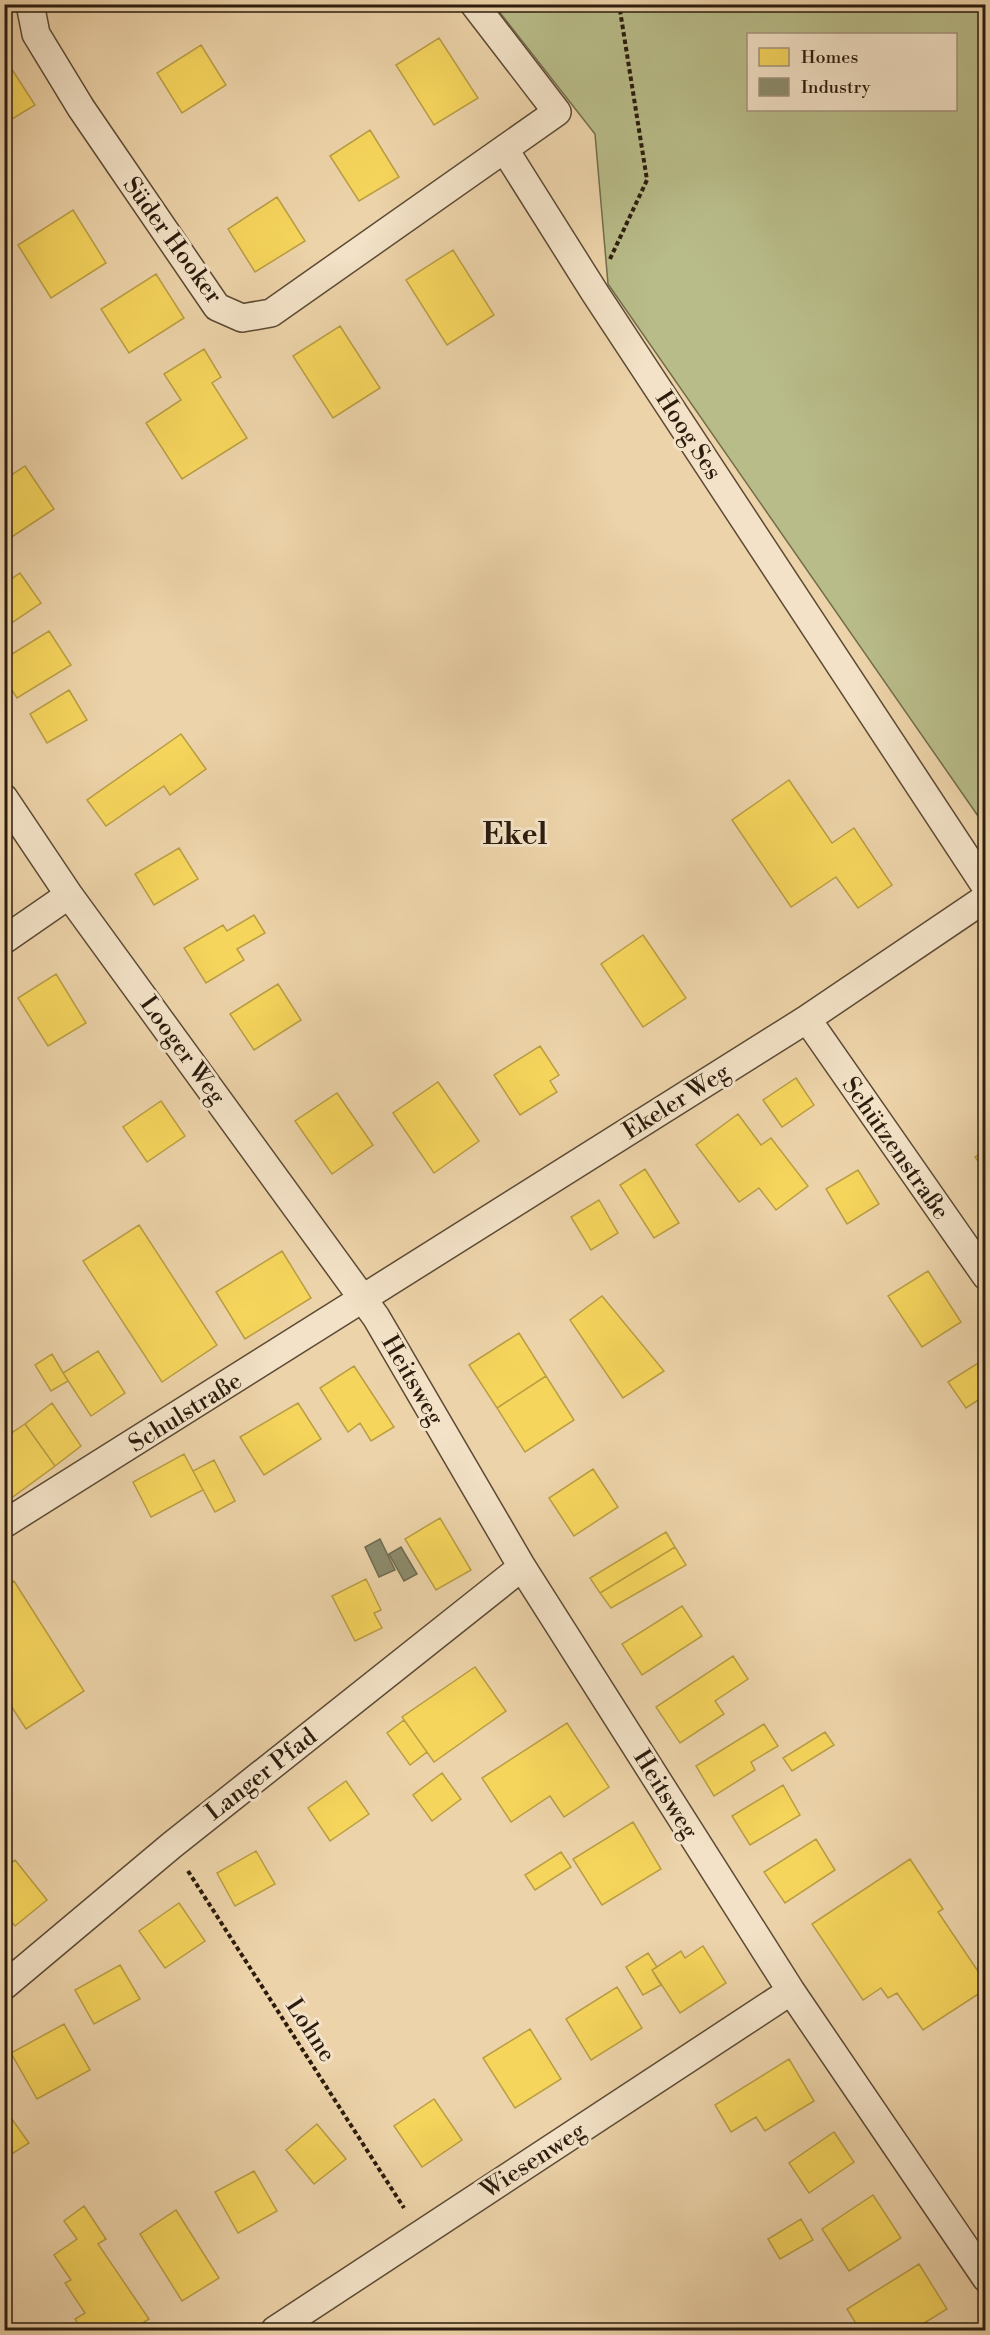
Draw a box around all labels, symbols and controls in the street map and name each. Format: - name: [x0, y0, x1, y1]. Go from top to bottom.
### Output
- legend: [747, 33, 957, 111]
- text: Homes: [801, 46, 858, 69]
- text: Industry: [801, 76, 871, 99]
- street label: Süder Hooker: [116, 171, 228, 310]
- street label: Hoog Ses: [648, 385, 728, 486]
- district label: Ekel: [483, 816, 548, 854]
- street label: Looger Weg: [133, 990, 232, 1111]
- street label: Ekeler Weg: [618, 1057, 736, 1146]
- street label: Schützenstraße: [835, 1071, 955, 1226]
- street label: Heitsweg: [374, 1330, 450, 1432]
- street label: Schulstraße: [123, 1366, 248, 1459]
- street label: Langer Pfad: [200, 1722, 323, 1827]
- street label: Heitsweg: [626, 1744, 705, 1845]
- street label: Lohne: [278, 1993, 342, 2068]
- street label: Wiesenweg: [475, 2116, 592, 2206]

